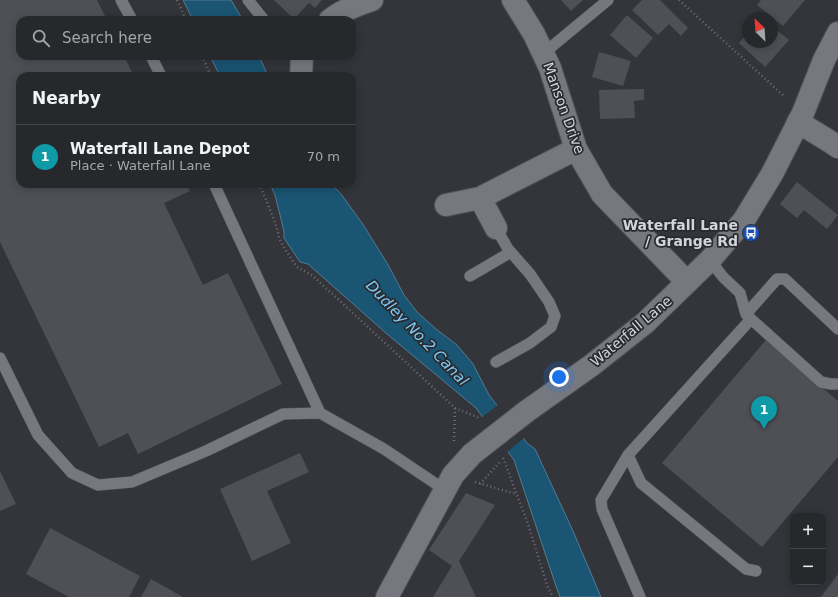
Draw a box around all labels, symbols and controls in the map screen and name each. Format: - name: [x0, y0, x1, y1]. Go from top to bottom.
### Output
- north arrow: [742, 12, 778, 48]
- search box: [16, 16, 356, 60]
- icon: search: [30, 27, 52, 49]
- text: Search here: [62, 29, 152, 47]
- street label: Manson Drive: [540, 60, 588, 156]
- text: Nearby: [32, 88, 101, 108]
- text: Waterfall Lane Depot: [70, 140, 250, 158]
- text: 1: [40, 149, 50, 164]
- text: 70 m: [307, 149, 340, 164]
- text: Place · Waterfall Lane: [70, 158, 211, 173]
- place label: Waterfall Lane / Grange Rd: [623, 217, 738, 249]
- bus stop icon: Waterfall Lane / Grange Rd: [741, 223, 761, 243]
- water label: Dudley No.2 Canal: [362, 277, 473, 390]
- street label: Waterfall Lane: [587, 292, 675, 370]
- your location: [549, 367, 569, 387]
- pin: 1: [751, 396, 777, 429]
- map controls: [790, 513, 826, 585]
- button: +: [790, 513, 826, 549]
- button: −: [790, 549, 826, 585]

